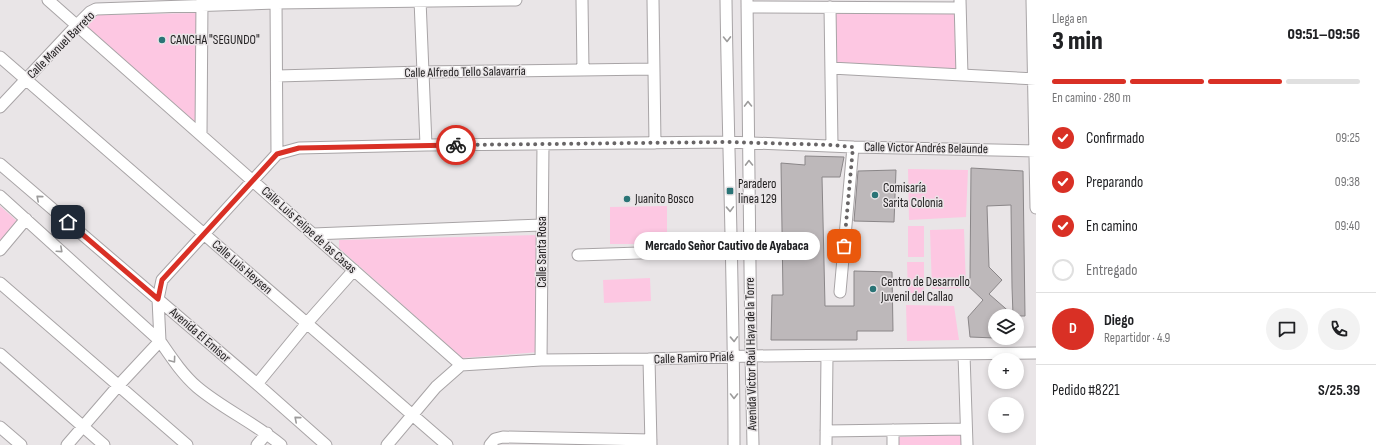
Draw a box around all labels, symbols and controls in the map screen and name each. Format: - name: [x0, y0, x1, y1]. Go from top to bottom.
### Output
- street label: Calle Manuel Barreto: [24, 8, 98, 82]
- text: Llega en: [1052, 11, 1087, 27]
- text: 09:51–09:56: [1288, 25, 1360, 44]
- text: 3 min: [1052, 26, 1103, 57]
- place label: CANCHA "SEGUNDO": [170, 32, 260, 48]
- marker: CANCHA "SEGUNDO": [157, 35, 167, 45]
- one-way arrow: [723, 36, 731, 42]
- street label: Calle Alfredo Tello Salavarría: [404, 63, 526, 81]
- text: En camino · 280 m: [1052, 90, 1131, 106]
- one-way arrow: [744, 101, 752, 107]
- courier: [436, 125, 476, 165]
- icon: check: [1052, 127, 1074, 149]
- text: Confirmado: [1086, 129, 1145, 148]
- text: 09:25: [1335, 130, 1360, 146]
- icon: bike: [445, 134, 467, 156]
- street label: Calle Victor Andrés Belaunde: [864, 139, 988, 157]
- one-way arrow: [745, 160, 753, 166]
- icon: check: [1052, 171, 1074, 193]
- text: Preparando: [1086, 173, 1143, 192]
- text: 09:38: [1335, 174, 1360, 190]
- place label: Paradero linea 129: [738, 176, 777, 207]
- place label: Comisaría Sarita Colonia: [883, 180, 943, 211]
- street label: Calle Luis Felipe de las Casas: [258, 183, 360, 277]
- marker: Paradero linea 129: [725, 186, 735, 196]
- marker: Comisaría Sarita Colonia: [870, 190, 880, 200]
- place label: Juanito Bosco: [634, 191, 694, 207]
- marker: Juanito Bosco: [622, 194, 632, 204]
- one-way arrow: [37, 195, 44, 202]
- pin: [51, 205, 85, 239]
- one-way arrow: [726, 206, 734, 212]
- icon: home: [57, 211, 79, 233]
- icon: check: [1052, 215, 1074, 237]
- street label: Calle Santa Rosa: [534, 216, 550, 288]
- text: En camino: [1086, 217, 1138, 236]
- text: 09:40: [1335, 218, 1360, 234]
- pin: [827, 229, 861, 263]
- callout: Mercado Señor Cautivo de Ayabaca: [634, 232, 820, 260]
- icon: bag: [833, 235, 855, 257]
- street label: Calle Luis Heysen: [209, 236, 275, 298]
- text: Mercado Señor Cautivo de Ayabaca: [645, 238, 809, 254]
- one-way arrow: [56, 245, 63, 252]
- text: Entregado: [1086, 261, 1137, 280]
- place label: Centro de Desarrollo Juvenil del Callao: [880, 274, 970, 305]
- street label: Avenida Víctor Raúl Haya de la Torre: [742, 277, 760, 432]
- marker: Centro de Desarrollo Juvenil del Callao: [868, 284, 878, 294]
- street label: Avenida El Emisor: [165, 303, 234, 366]
- button: chat: [1266, 308, 1308, 350]
- button: phone: [1318, 308, 1360, 350]
- map controls: [988, 309, 1024, 433]
- button: layers: [988, 309, 1024, 345]
- text: Diego: [1104, 311, 1134, 330]
- text: D: [1069, 319, 1077, 338]
- text: Repartidor · 4.9: [1104, 330, 1170, 346]
- one-way arrow: [729, 336, 738, 342]
- street label: Calle Ramiro Prialé: [654, 349, 734, 367]
- button: +: [988, 353, 1024, 389]
- one-way arrow: [169, 355, 176, 362]
- text: Pedido #8221: [1052, 381, 1120, 400]
- text: S/25.39: [1318, 381, 1360, 400]
- one-way arrow: [730, 393, 738, 399]
- button: −: [988, 397, 1024, 433]
- one-way arrow: [294, 417, 302, 424]

